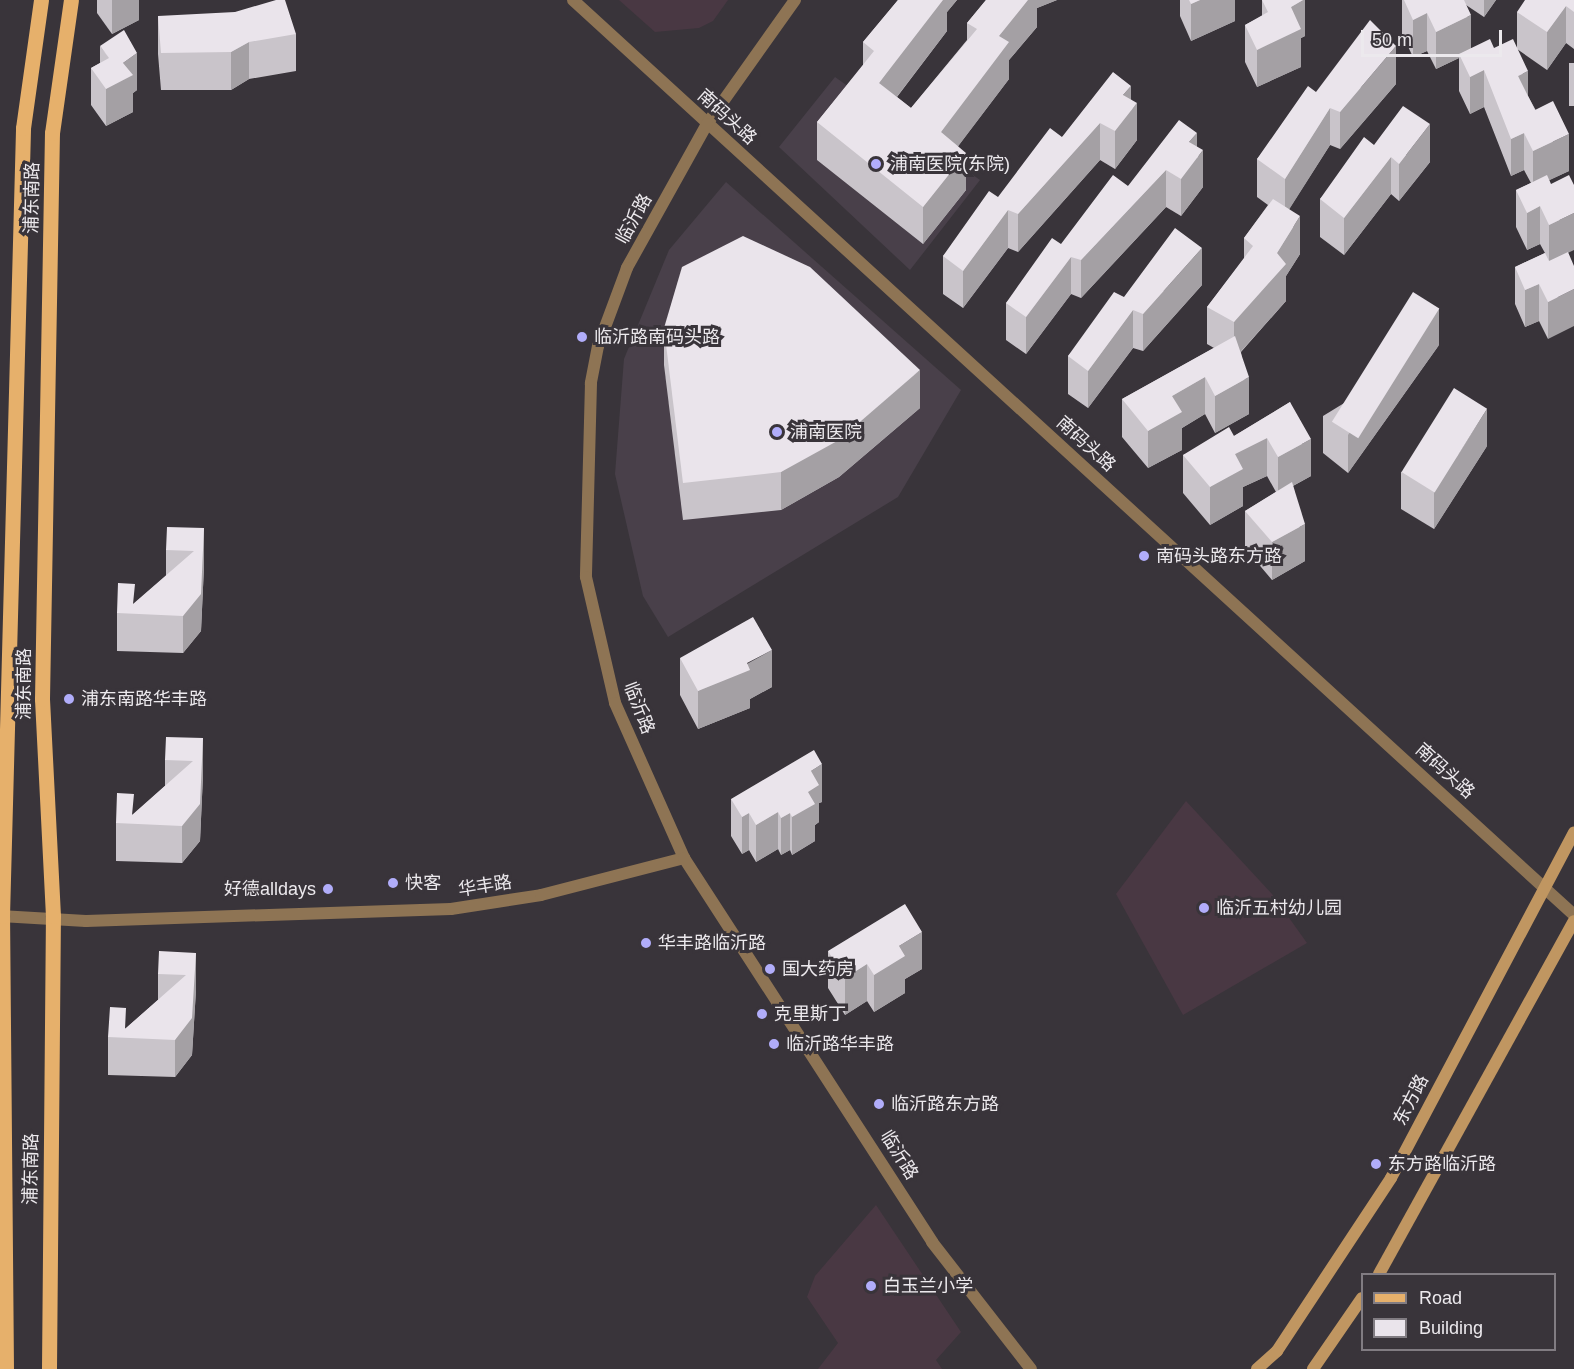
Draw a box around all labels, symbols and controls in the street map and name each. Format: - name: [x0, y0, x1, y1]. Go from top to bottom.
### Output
- scale bar: [1364, 18, 1505, 56]
- text: 50 m: [1372, 30, 1412, 50]
- street label: 南码头路: [693, 85, 761, 149]
- place label: 浦南医院(东院): [890, 153, 1010, 175]
- marker: 浦南医院(东院): [867, 155, 885, 173]
- street label: 浦东南路: [21, 162, 43, 234]
- street label: 临沂路: [611, 190, 657, 248]
- place label: 临沂路南码头路: [594, 326, 720, 348]
- marker: 临沂路南码头路: [575, 330, 589, 344]
- street label: 南码头路: [1052, 412, 1120, 476]
- place label: 浦南医院: [790, 421, 862, 443]
- marker: 浦南医院: [768, 423, 786, 441]
- place label: 南码头路东方路: [1156, 545, 1282, 567]
- marker: 南码头路东方路: [1137, 549, 1151, 563]
- street label: 浦东南路: [13, 648, 35, 720]
- street label: 临沂路: [619, 679, 659, 737]
- place label: 浦东南路华丰路: [81, 688, 207, 710]
- marker: 浦东南路华丰路: [62, 692, 76, 706]
- street label: 南码头路: [1411, 739, 1479, 803]
- street label: 华丰路: [457, 871, 513, 901]
- place label: 快客: [405, 872, 441, 894]
- marker: 快客: [386, 876, 400, 890]
- place label: 好德alldays: [224, 878, 316, 900]
- marker: 好德alldays: [321, 882, 335, 896]
- place label: 临沂五村幼儿园: [1216, 897, 1342, 919]
- marker: 临沂五村幼儿园: [1197, 901, 1211, 915]
- place label: 华丰路临沂路: [658, 932, 766, 954]
- marker: 华丰路临沂路: [639, 936, 653, 950]
- place label: 国大药房: [782, 958, 854, 980]
- marker: 国大药房: [763, 962, 777, 976]
- place label: 克里斯丁: [774, 1003, 846, 1025]
- marker: 克里斯丁: [755, 1007, 769, 1021]
- place label: 临沂路华丰路: [786, 1033, 894, 1055]
- marker: 临沂路华丰路: [767, 1037, 781, 1051]
- street label: 东方路: [1389, 1071, 1433, 1129]
- place label: 临沂路东方路: [891, 1093, 999, 1115]
- marker: 临沂路东方路: [872, 1097, 886, 1111]
- street label: 临沂路: [876, 1126, 922, 1184]
- street label: 浦东南路: [20, 1133, 42, 1205]
- place label: 东方路临沂路: [1388, 1153, 1496, 1175]
- marker: 东方路临沂路: [1369, 1157, 1383, 1171]
- legend: [1361, 1273, 1556, 1351]
- place label: 白玉兰小学: [883, 1275, 973, 1297]
- marker: 白玉兰小学: [864, 1279, 878, 1293]
- text: Road: [1419, 1288, 1462, 1308]
- text: Building: [1419, 1318, 1483, 1338]

